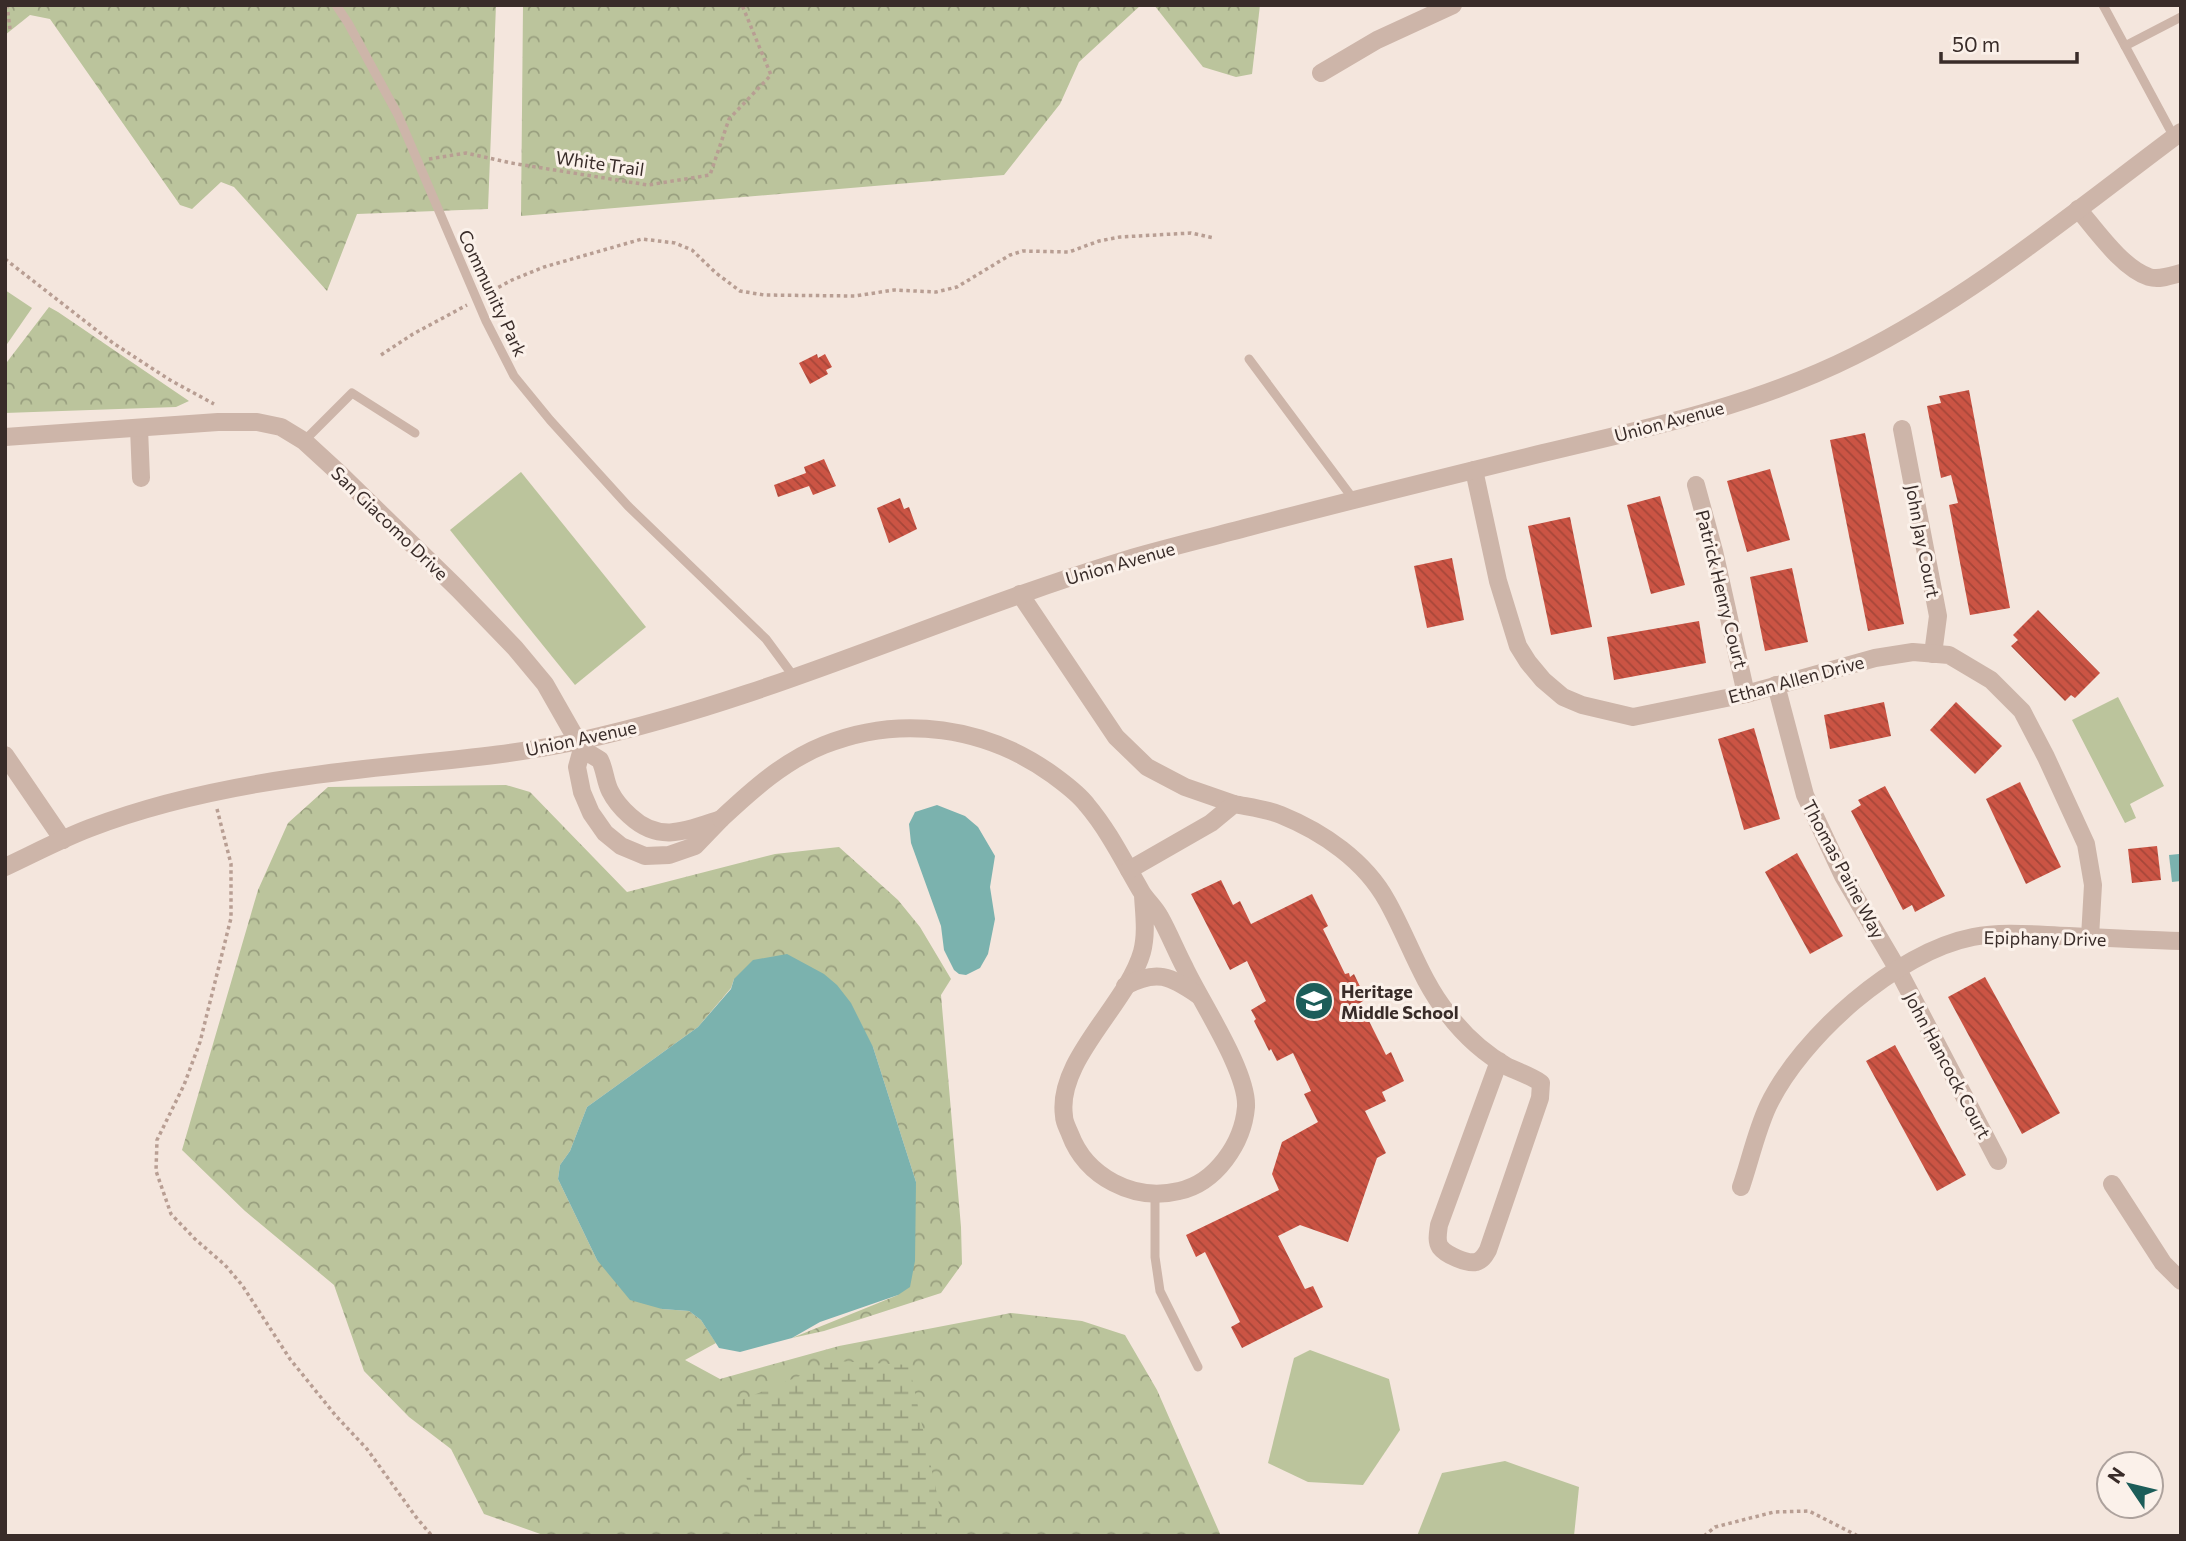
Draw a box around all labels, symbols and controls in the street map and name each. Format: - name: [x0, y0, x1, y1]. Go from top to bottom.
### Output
- scale bar: [1941, 21, 2078, 65]
- text: 50 m: [1952, 31, 2000, 56]
- street label: White Trail: [554, 146, 646, 180]
- street label: Community Park: [454, 226, 532, 360]
- street label: Union Avenue: [1612, 396, 1726, 446]
- street label: San Giacomo Drive: [327, 462, 453, 584]
- street label: John Jay Court: [1901, 482, 1945, 600]
- street label: Patrick Henry Court: [1692, 507, 1752, 671]
- street label: Union Avenue: [1063, 537, 1177, 589]
- street label: Ethan Allen Drive: [1726, 650, 1866, 708]
- street label: Union Avenue: [524, 716, 638, 760]
- street label: Thomas Paine Way: [1798, 796, 1890, 942]
- street label: Epiphany Drive: [1983, 926, 2107, 950]
- school or university icon: Heritage Middle School: [1293, 980, 1335, 1022]
- place label: Heritage Middle School: [1341, 980, 1459, 1023]
- street label: John Hancock Court: [1900, 988, 1996, 1142]
- north arrow: [2095, 1450, 2165, 1520]
- text: N: [2102, 1463, 2129, 1487]

